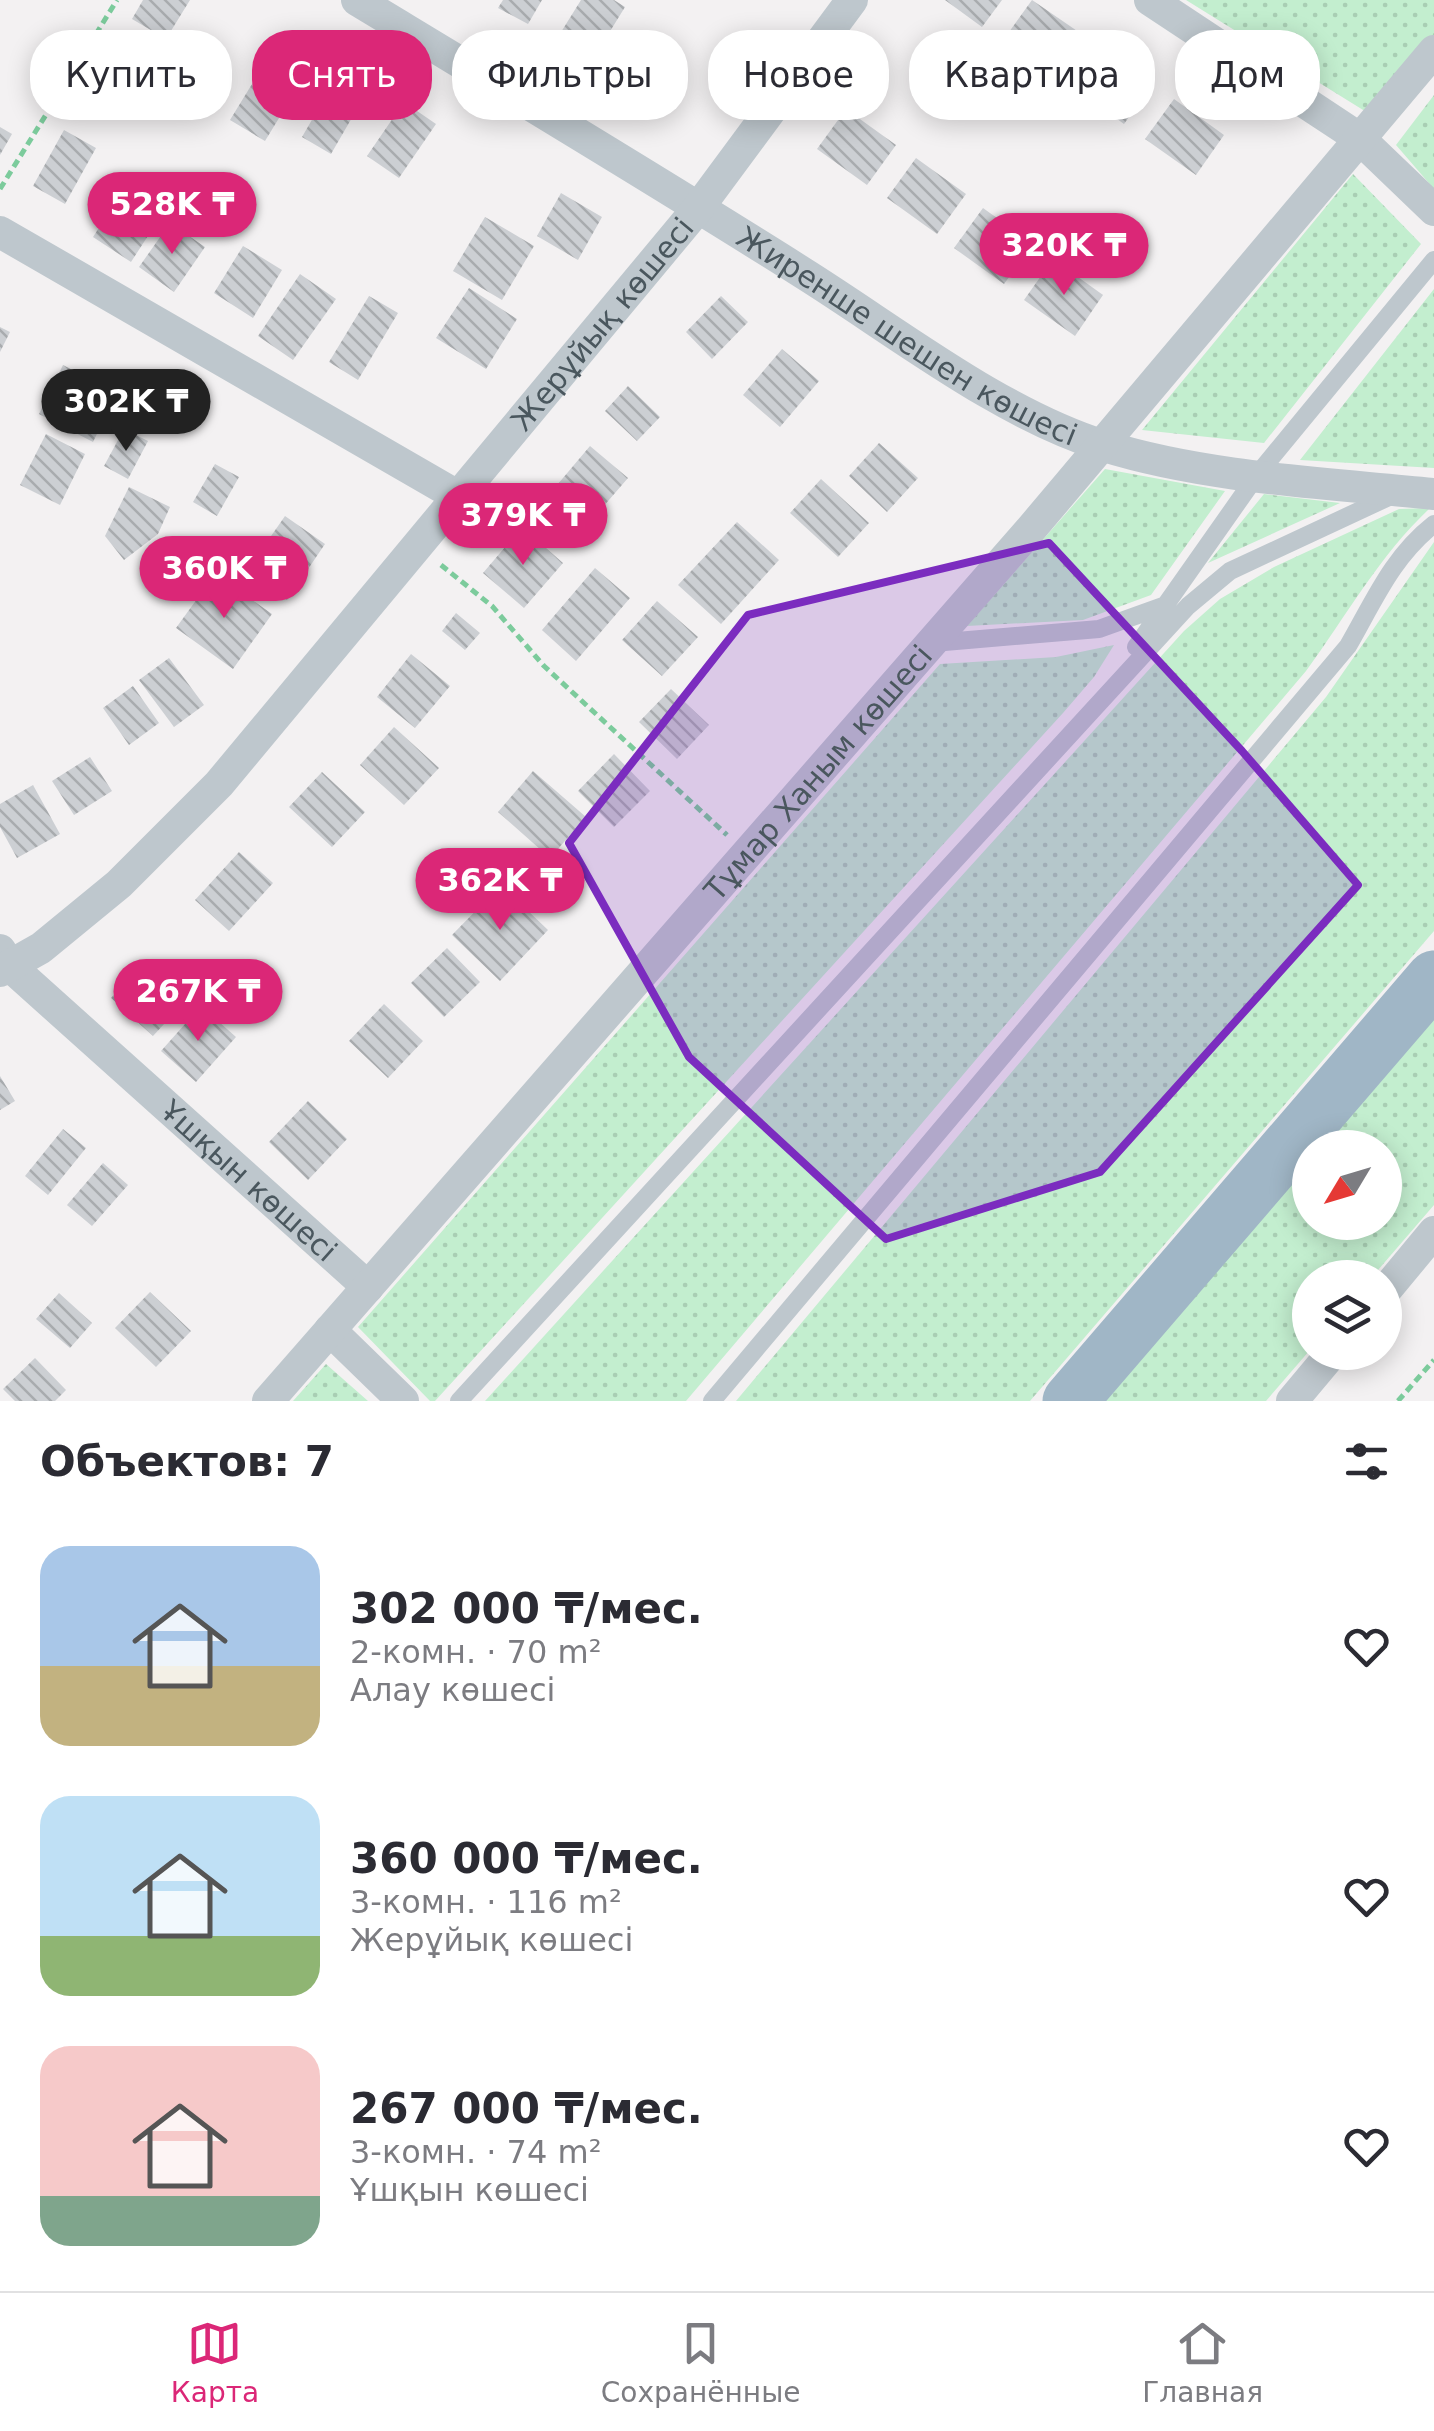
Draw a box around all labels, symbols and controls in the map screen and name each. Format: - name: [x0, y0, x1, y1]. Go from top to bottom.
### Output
- chip: Купить: [30, 30, 232, 120]
- chip: Снять: [252, 30, 432, 120]
- chip: Фильтры: [452, 30, 688, 120]
- chip: Новое: [708, 30, 889, 120]
- chip: Квартира: [909, 30, 1155, 120]
- chip: Дом: [1175, 30, 1320, 120]
- pin: 528K ₸: [91, 172, 253, 257]
- text: 528K ₸: [110, 185, 235, 223]
- street label: Жерұйық көшесі: [503, 210, 700, 437]
- pin: 320K ₸: [983, 213, 1145, 298]
- street label: Жиренше шешен көшесі: [731, 219, 1082, 452]
- text: 320K ₸: [1002, 226, 1127, 264]
- pin: 302K ₸: [45, 369, 207, 454]
- text: 302K ₸: [64, 382, 189, 420]
- pin: 379K ₸: [442, 483, 604, 568]
- text: 379K ₸: [461, 496, 586, 534]
- pin: 360K ₸: [143, 536, 305, 621]
- text: 360K ₸: [162, 549, 287, 587]
- street label: Тұмар Ханым көшесі: [696, 638, 939, 908]
- pin: 362K ₸: [419, 848, 581, 933]
- text: 362K ₸: [438, 861, 563, 899]
- pin: 267K ₸: [117, 959, 279, 1044]
- text: 267K ₸: [136, 972, 261, 1010]
- street label: Ұшқын көшесі: [153, 1092, 344, 1268]
- north arrow: [1292, 1130, 1402, 1240]
- map controls: [1292, 1130, 1402, 1370]
- button: layers: [1292, 1260, 1402, 1370]
- icon: filters: [1339, 1434, 1394, 1489]
- text: Объектов: 7: [40, 1437, 334, 1486]
- text: 302 000 ₸/мес.: [350, 1584, 703, 1633]
- icon: home: [120, 1586, 240, 1706]
- icon: heart: [1339, 1619, 1394, 1674]
- text: 2-комн. · 70 m²: [350, 1633, 601, 1671]
- text: Алау көшесі: [350, 1671, 555, 1709]
- text: 360 000 ₸/мес.: [350, 1834, 703, 1883]
- icon: home: [120, 1836, 240, 1956]
- icon: heart: [1339, 1869, 1394, 1924]
- text: 3-комн. · 116 m²: [350, 1883, 622, 1921]
- text: Жерұйық көшесі: [350, 1921, 633, 1959]
- text: 267 000 ₸/мес.: [350, 2084, 703, 2133]
- icon: home: [120, 2086, 240, 2206]
- icon: heart: [1339, 2119, 1394, 2174]
- text: 3-комн. · 74 m²: [350, 2133, 601, 2171]
- text: Ұшқын көшесі: [350, 2171, 589, 2209]
- tab: Карта: [171, 2316, 259, 2409]
- tab: Сохранённые: [601, 2316, 800, 2409]
- tab: Главная: [1142, 2316, 1263, 2409]

